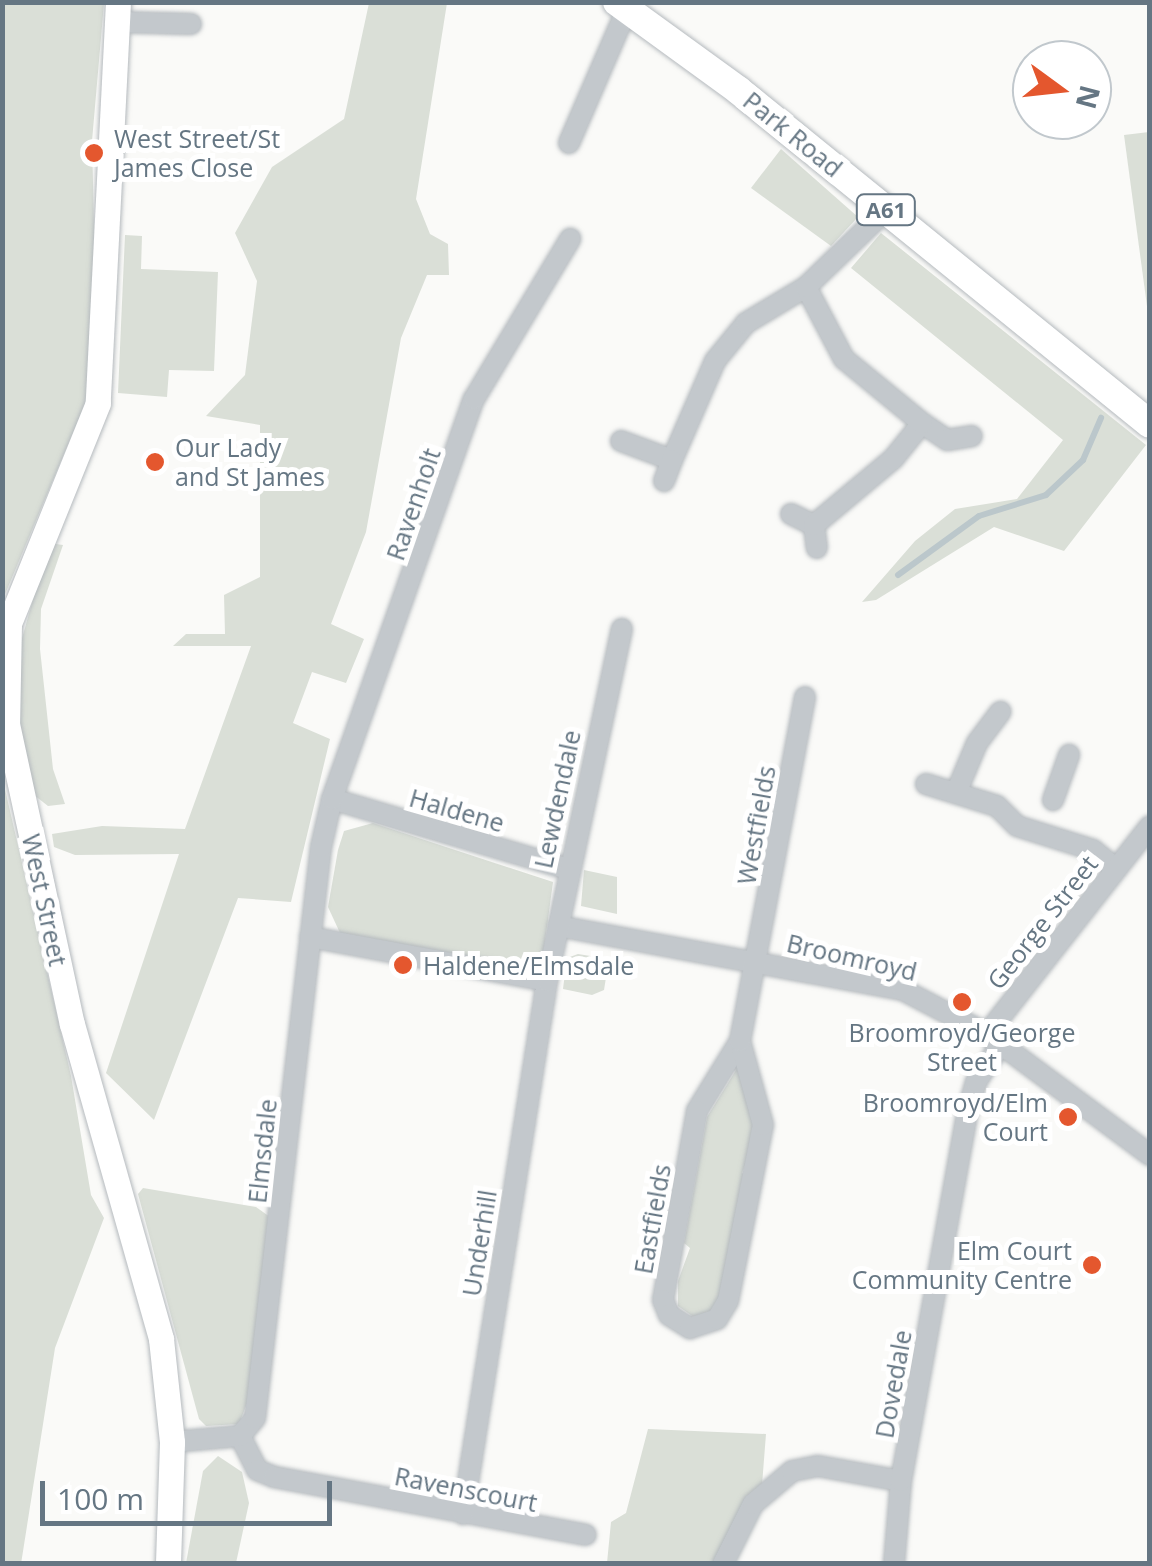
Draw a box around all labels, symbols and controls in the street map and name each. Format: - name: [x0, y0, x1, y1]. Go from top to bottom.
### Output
- north arrow: [1012, 40, 1112, 140]
- text: N: [1068, 81, 1110, 113]
- street label: Park Road: [738, 85, 848, 183]
- place label: West Street/St James Close: [114, 124, 280, 183]
- marker: West Street/St James Close: [83, 142, 105, 164]
- road number: A61: [854, 193, 918, 227]
- place label: Our Lady and St James: [175, 433, 325, 492]
- street label: Ravenholt: [380, 444, 446, 564]
- marker: Our Lady and St James: [144, 451, 166, 473]
- street label: Lewdendale: [528, 727, 586, 871]
- street label: Westfields: [731, 763, 781, 887]
- street label: Haldene: [406, 782, 508, 838]
- street label: West Street: [16, 831, 74, 969]
- street label: George Street: [980, 849, 1104, 995]
- street label: Broomroyd: [784, 927, 920, 987]
- place label: Haldene/Elmsdale: [423, 950, 634, 980]
- marker: Haldene/Elmsdale: [392, 954, 414, 976]
- marker: Broomroyd/George Street: [951, 991, 973, 1013]
- place label: Broomroyd/George Street: [849, 1018, 1075, 1077]
- place label: Broomroyd/Elm Court: [863, 1088, 1048, 1147]
- street label: Elmsdale: [242, 1097, 282, 1205]
- marker: Broomroyd/Elm Court: [1057, 1106, 1079, 1128]
- street label: Eastfields: [628, 1162, 676, 1276]
- street label: Underhill: [456, 1188, 502, 1298]
- place label: Elm Court Community Centre: [852, 1236, 1072, 1295]
- marker: Elm Court Community Centre: [1081, 1254, 1103, 1276]
- street label: Dovedale: [869, 1328, 917, 1440]
- street label: Ravenscourt: [392, 1460, 540, 1518]
- scale bar: [45, 1461, 338, 1523]
- text: 100 m: [57, 1478, 144, 1519]

